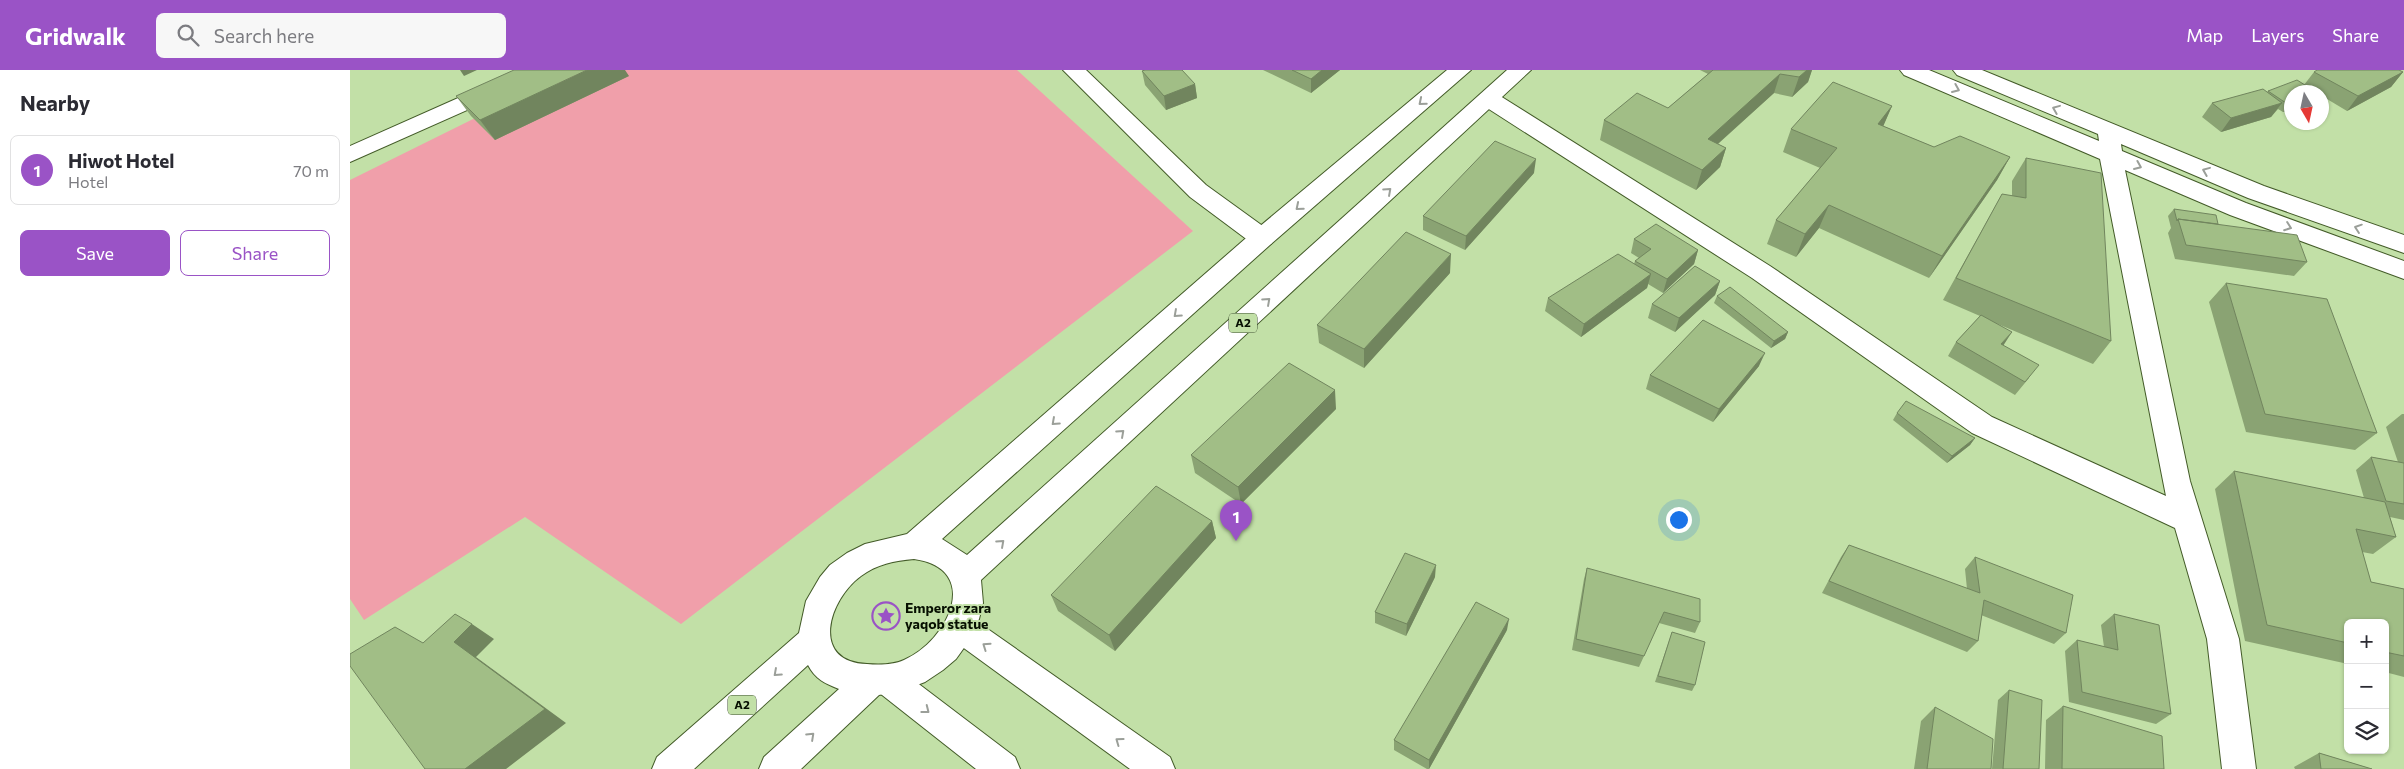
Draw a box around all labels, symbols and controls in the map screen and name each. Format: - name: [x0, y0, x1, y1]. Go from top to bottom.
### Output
- search box: [156, 13, 506, 58]
- text: Gridwalk: [25, 21, 126, 50]
- icon: search: [174, 21, 202, 49]
- text: Search here: [214, 24, 314, 47]
- text: Map: [2186, 24, 2223, 46]
- text: Layers: [2251, 24, 2304, 46]
- text: Share: [2332, 24, 2379, 46]
- one-way arrow: [1951, 83, 1960, 93]
- north arrow: [2284, 85, 2329, 130]
- text: Nearby: [20, 90, 90, 115]
- one-way arrow: [1419, 96, 1428, 105]
- one-way arrow: [2052, 105, 2060, 115]
- text: Hiwot Hotel: [68, 149, 175, 172]
- one-way arrow: [2133, 160, 2142, 171]
- text: 1: [33, 161, 41, 180]
- text: 70 m: [293, 161, 329, 180]
- one-way arrow: [2202, 167, 2211, 177]
- text: Hotel: [68, 172, 108, 191]
- one-way arrow: [1382, 188, 1391, 197]
- one-way arrow: [1295, 201, 1304, 210]
- one-way arrow: [2284, 221, 2292, 231]
- one-way arrow: [2354, 224, 2363, 234]
- button: Save: [20, 230, 170, 276]
- button: Share: [180, 230, 330, 276]
- one-way arrow: [1262, 297, 1271, 306]
- one-way arrow: [1173, 308, 1182, 317]
- road number: A2: [1229, 314, 1257, 332]
- one-way arrow: [1052, 416, 1061, 425]
- one-way arrow: [1116, 430, 1125, 439]
- pin: 1: [1220, 500, 1252, 541]
- your location: [1666, 507, 1692, 533]
- one-way arrow: [995, 540, 1004, 549]
- place label: Emperor zara yaqob statue: [905, 599, 991, 632]
- place icon: Emperor zara yaqob statue: [871, 601, 901, 631]
- map controls: [2344, 619, 2389, 754]
- button: +: [2344, 619, 2389, 664]
- one-way arrow: [983, 643, 992, 652]
- button: −: [2344, 664, 2389, 709]
- one-way arrow: [774, 667, 783, 676]
- road number: A2: [728, 696, 756, 714]
- one-way arrow: [920, 704, 929, 712]
- button: layers: [2344, 709, 2389, 754]
- one-way arrow: [806, 733, 815, 742]
- one-way arrow: [1115, 738, 1125, 747]

